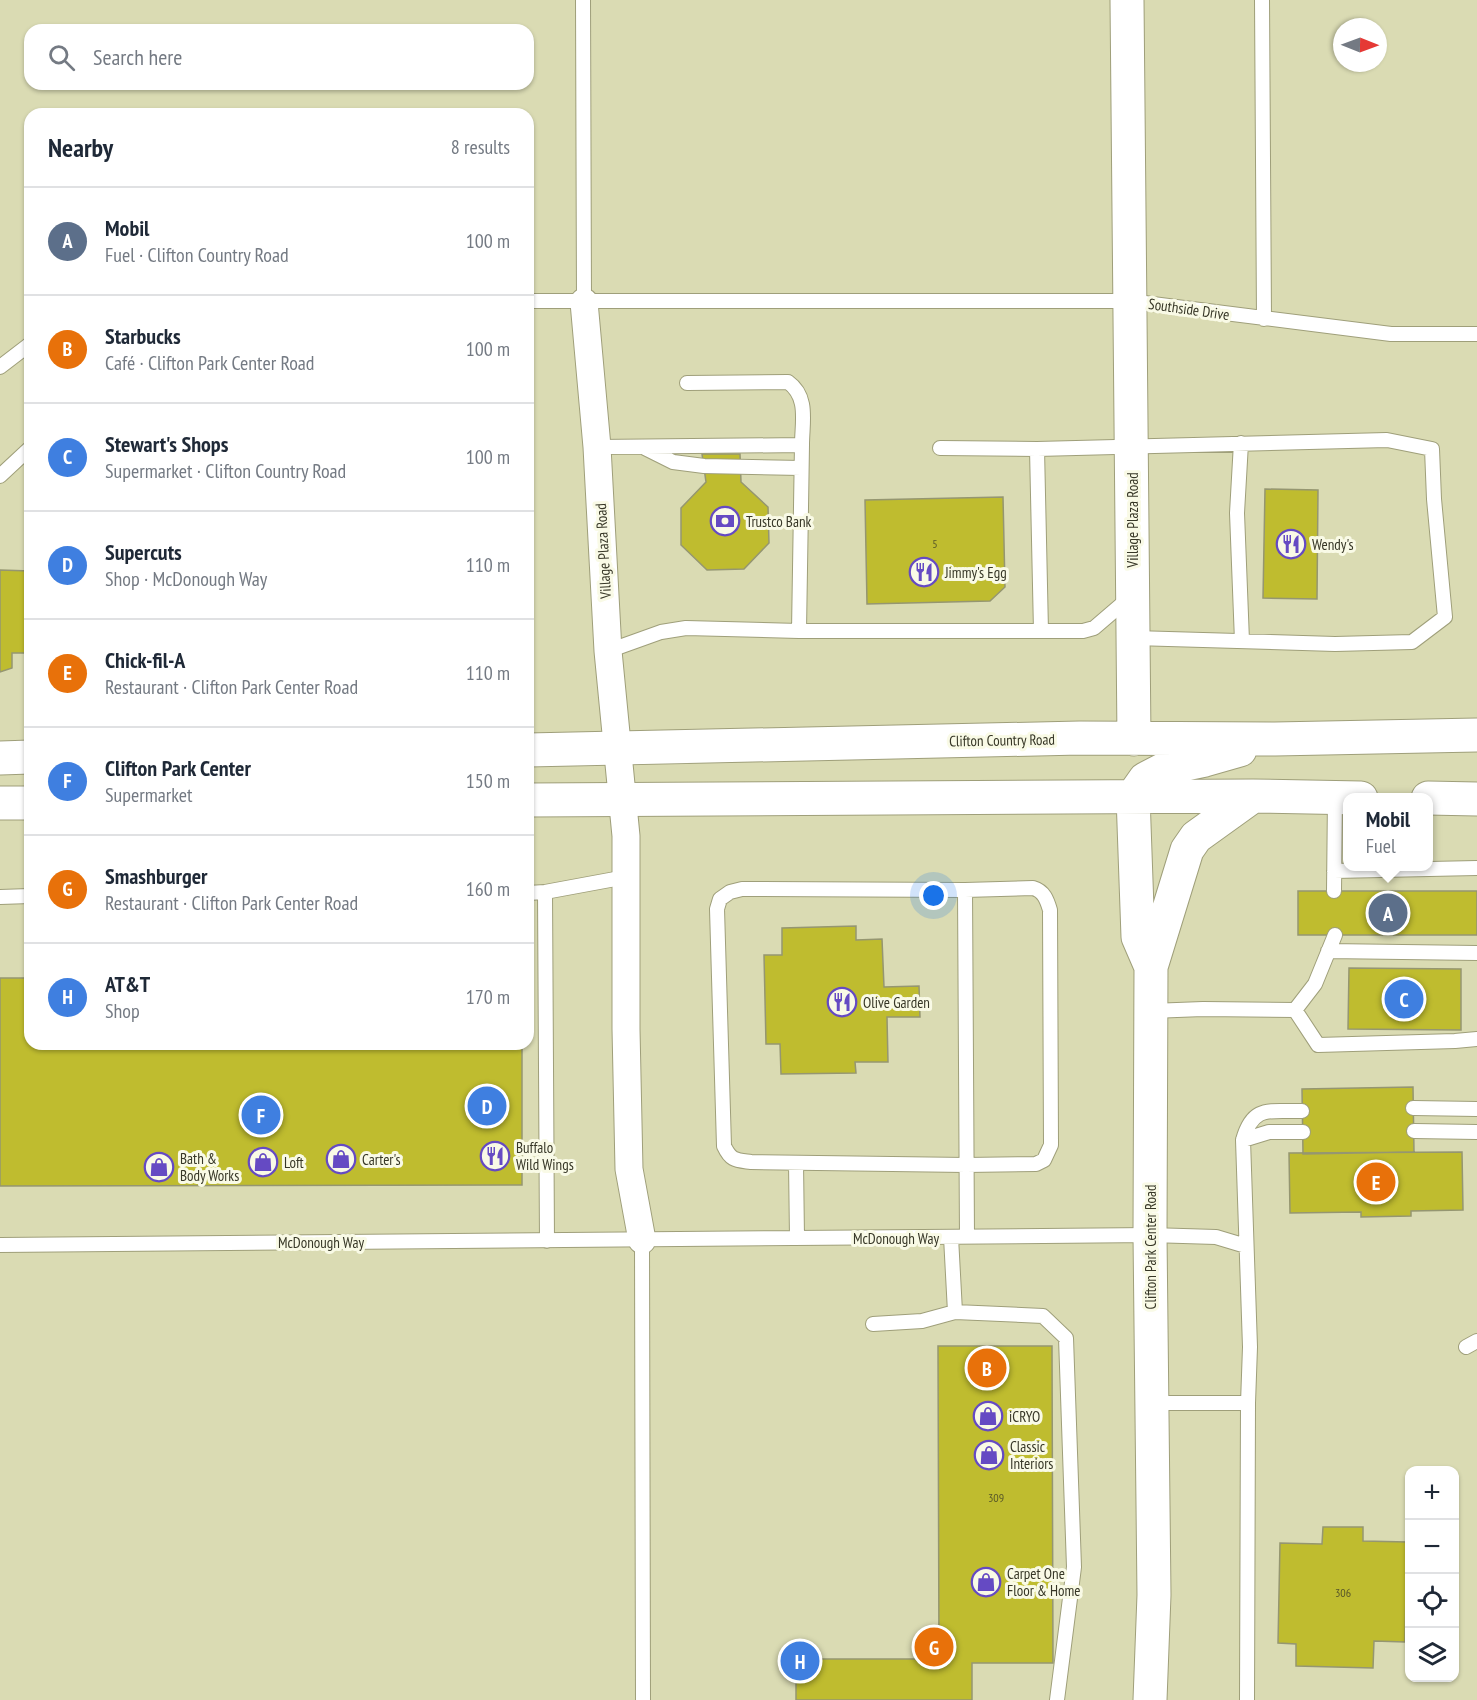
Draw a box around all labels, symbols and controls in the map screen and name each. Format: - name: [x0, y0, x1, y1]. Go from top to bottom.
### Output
- north arrow: [1333, 18, 1387, 72]
- search box: [24, 24, 534, 90]
- icon: search: [45, 41, 78, 74]
- text: Search here: [93, 43, 182, 71]
- text: Nearby: [48, 131, 113, 164]
- text: 8 results: [451, 134, 510, 160]
- text: Mobil: [105, 214, 149, 242]
- text: A: [62, 228, 73, 254]
- text: 100 m: [466, 228, 510, 254]
- text: Fuel · Clifton Country Road: [105, 242, 289, 268]
- street label: Southside Drive: [1147, 294, 1231, 324]
- text: Starbucks: [105, 322, 181, 350]
- text: B: [63, 336, 72, 362]
- text: 100 m: [466, 336, 510, 362]
- text: Café · Clifton Park Center Road: [105, 350, 315, 376]
- text: Stewart's Shops: [105, 430, 228, 458]
- text: C: [63, 444, 72, 470]
- text: 100 m: [466, 444, 510, 470]
- text: Supermarket · Clifton Country Road: [105, 458, 346, 484]
- street label: Village Plaza Road: [1123, 472, 1142, 569]
- street label: Village Plaza Road: [591, 503, 615, 600]
- bank icon: Trustco Bank: [709, 505, 741, 537]
- place label: Trustco Bank: [746, 512, 812, 531]
- restaurant icon: Wendy's: [1275, 528, 1307, 560]
- place label: Wendy's: [1312, 535, 1353, 554]
- house number: 5: [932, 536, 938, 551]
- text: Supercuts: [105, 538, 182, 566]
- text: D: [62, 552, 73, 578]
- text: 110 m: [466, 552, 510, 578]
- restaurant icon: Jimmy's Egg: [908, 556, 940, 588]
- place label: Jimmy's Egg: [944, 563, 1007, 582]
- text: Shop · McDonough Way: [105, 566, 267, 592]
- text: Chick-fil-A: [105, 646, 185, 674]
- text: E: [63, 660, 72, 686]
- text: 110 m: [466, 660, 510, 686]
- text: Restaurant · Clifton Park Center Road: [105, 674, 358, 700]
- street label: Clifton Country Road: [949, 730, 1055, 750]
- text: Clifton Park Center: [105, 754, 251, 782]
- text: F: [63, 768, 72, 794]
- text: 150 m: [466, 768, 510, 794]
- text: Supermarket: [105, 782, 193, 808]
- popup: [1343, 793, 1433, 871]
- text: Mobil: [1366, 805, 1410, 833]
- text: Fuel: [1366, 833, 1396, 859]
- text: Smashburger: [105, 862, 208, 890]
- text: G: [62, 876, 73, 902]
- text: 160 m: [466, 876, 510, 902]
- your location: [919, 881, 948, 910]
- text: Restaurant · Clifton Park Center Road: [105, 890, 358, 916]
- pin: A: [1368, 890, 1408, 936]
- text: AT&T: [105, 970, 150, 998]
- pin: C: [1384, 976, 1424, 1022]
- text: H: [62, 984, 73, 1010]
- text: 170 m: [466, 984, 510, 1010]
- restaurant icon: Olive Garden: [826, 986, 858, 1018]
- place label: Olive Garden: [863, 993, 930, 1012]
- text: Shop: [105, 998, 140, 1024]
- pin: D: [468, 1084, 506, 1128]
- pin: F: [242, 1092, 280, 1138]
- place label: Buffalo Wild Wings: [516, 1138, 574, 1174]
- restaurant icon: Buffalo Wild Wings: [479, 1140, 511, 1172]
- shop icon: Carter's: [325, 1143, 357, 1175]
- shop icon: Loft: [247, 1146, 279, 1178]
- place label: Bath & Body Works: [180, 1149, 239, 1185]
- place label: Carter's: [362, 1150, 400, 1169]
- shop icon: Bath & Body Works: [143, 1151, 175, 1183]
- place label: Loft: [284, 1153, 304, 1172]
- pin: E: [1356, 1160, 1396, 1204]
- street label: Clifton Park Center Road: [1141, 1185, 1160, 1309]
- street label: McDonough Way: [853, 1229, 939, 1248]
- street label: McDonough Way: [278, 1233, 364, 1252]
- pin: B: [968, 1346, 1006, 1390]
- shop icon: iCRYO: [972, 1400, 1004, 1432]
- place label: iCRYO: [1009, 1407, 1040, 1426]
- place label: Classic Interiors: [1010, 1437, 1053, 1473]
- shop icon: Classic Interiors: [973, 1439, 1005, 1471]
- map controls: [1405, 1466, 1459, 1682]
- button: +: [1405, 1466, 1459, 1520]
- house number: 309: [988, 1490, 1004, 1505]
- button: −: [1405, 1520, 1459, 1574]
- place label: Carpet One Floor & Home: [1007, 1564, 1080, 1600]
- shop icon: Carpet One Floor & Home: [970, 1566, 1002, 1598]
- button: locate: [1405, 1574, 1459, 1628]
- house number: 306: [1335, 1585, 1351, 1600]
- pin: G: [914, 1624, 954, 1670]
- button: layers: [1405, 1628, 1459, 1682]
- pin: H: [780, 1638, 820, 1684]

